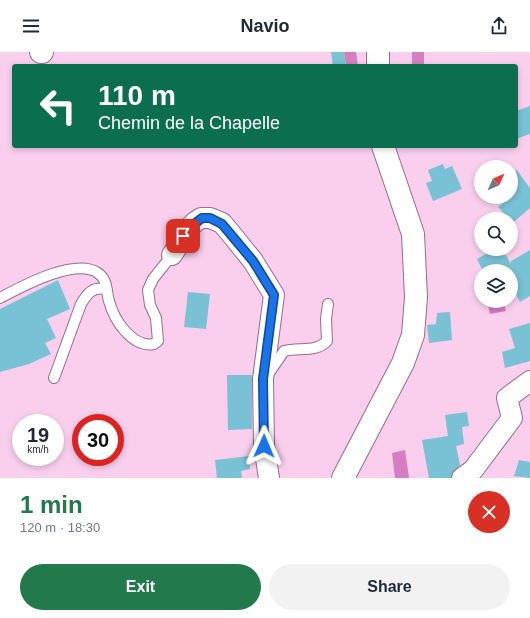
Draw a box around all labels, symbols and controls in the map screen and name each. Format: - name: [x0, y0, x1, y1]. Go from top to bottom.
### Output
- icon: menu: [20, 15, 42, 37]
- icon: share: [488, 15, 510, 37]
- text: Navio: [240, 16, 290, 36]
- icon: left: [32, 80, 84, 132]
- text: 110 m: [98, 80, 176, 111]
- text: Chemin de la Chapelle: [98, 113, 280, 133]
- north arrow: [474, 160, 518, 204]
- map controls: [474, 160, 518, 308]
- button: search: [474, 212, 518, 256]
- pin: [166, 219, 200, 253]
- icon: arrive: [172, 225, 194, 247]
- button: layers: [474, 264, 518, 308]
- speed limit sign: 30: [72, 414, 124, 466]
- text: 19: [27, 424, 49, 446]
- position arrow: [243, 425, 285, 467]
- text: km/h: [27, 444, 49, 455]
- text: 1 min: [20, 491, 83, 518]
- button: close: [468, 491, 510, 533]
- text: 120 m · 18:30: [20, 520, 100, 535]
- button: Exit: [20, 564, 261, 610]
- button: Share: [269, 564, 510, 610]

